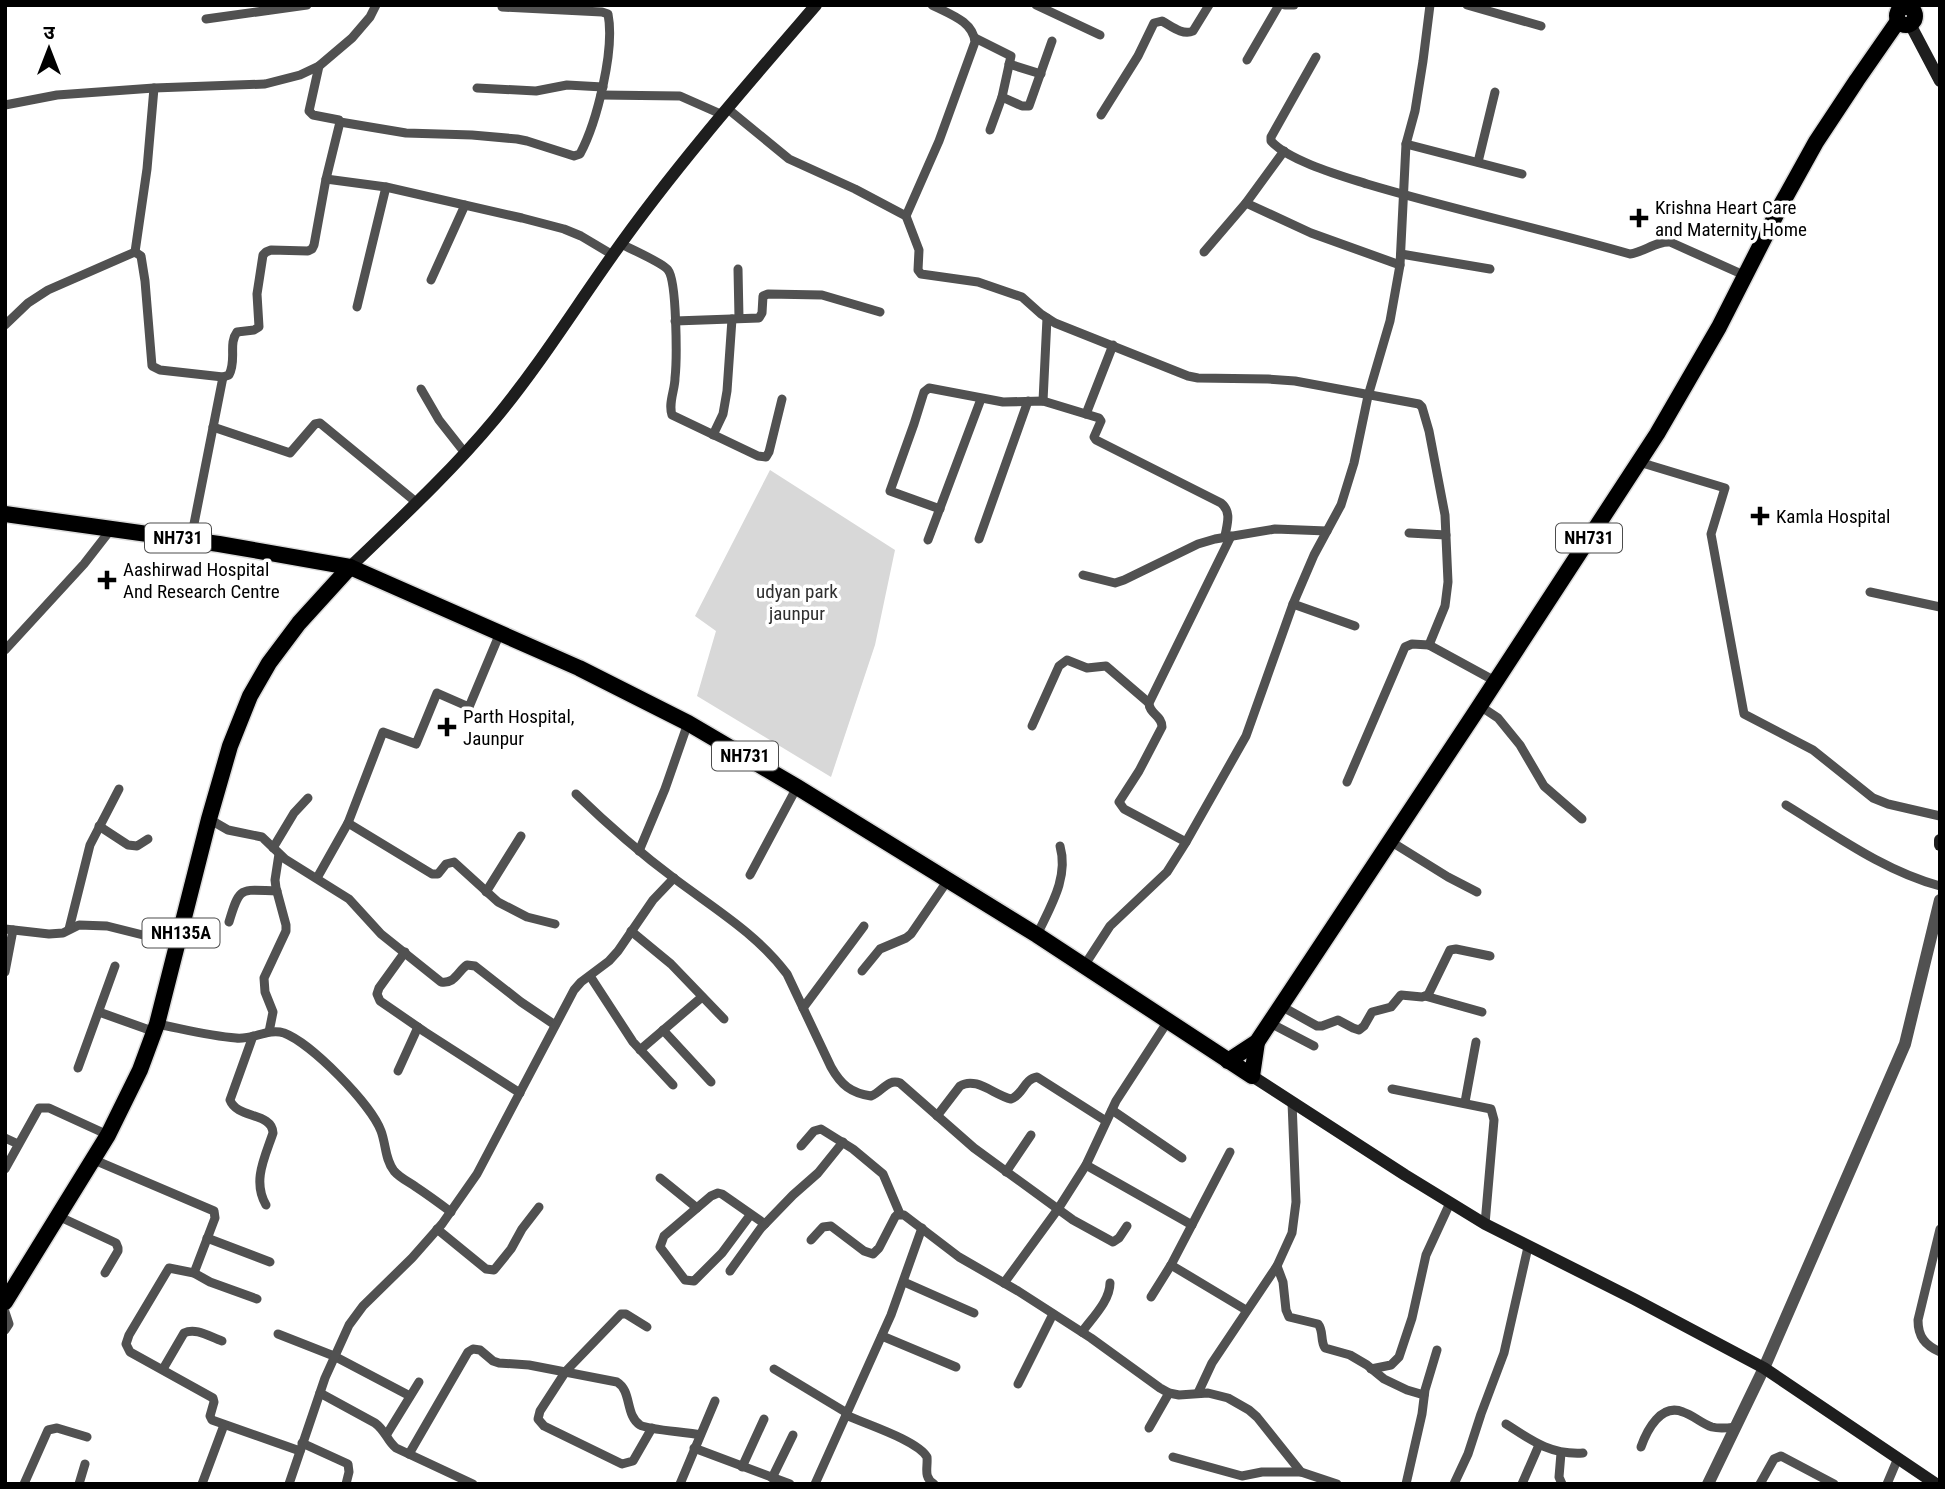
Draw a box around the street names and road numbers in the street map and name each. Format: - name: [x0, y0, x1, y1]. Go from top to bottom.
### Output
- road number: NH731: [145, 524, 211, 552]
- road number: NH731: [1556, 524, 1622, 552]
- road number: NH731: [712, 742, 778, 770]
- road number: NH135A: [142, 918, 220, 948]

